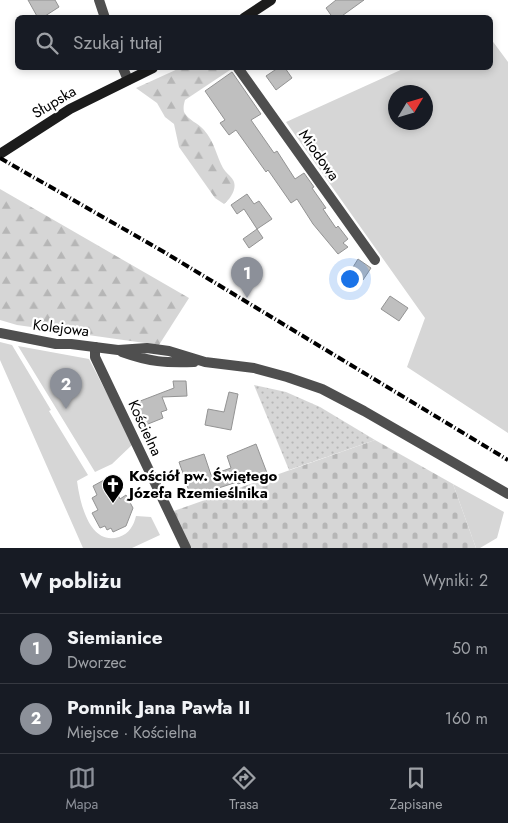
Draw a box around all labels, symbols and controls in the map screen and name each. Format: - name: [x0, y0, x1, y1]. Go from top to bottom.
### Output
- search box: [15, 15, 493, 70]
- icon: search: [33, 29, 61, 57]
- text: Szukaj tutaj: [73, 29, 163, 56]
- street label: Słupska: [28, 80, 80, 124]
- north arrow: [388, 85, 433, 130]
- street label: Miodowa: [293, 125, 345, 185]
- pin: 1: [231, 257, 263, 298]
- your location: [337, 266, 363, 292]
- street label: Kolejowa: [32, 314, 90, 342]
- pin: 2: [50, 368, 82, 409]
- street label: Kościelna: [122, 396, 168, 460]
- place label: Kościół pw. Świętego Józefa Rzemieślnika: [126, 465, 278, 504]
- church icon: Kościół pw. Świętego Józefa Rzemieślnika: [101, 473, 125, 504]
- text: W pobliżu: [20, 566, 121, 596]
- text: Wyniki: 2: [423, 569, 488, 592]
- text: Siemianice: [67, 624, 163, 651]
- text: 1: [32, 637, 40, 660]
- text: 50 m: [452, 637, 488, 660]
- text: Dworzec: [67, 651, 126, 674]
- text: Pomnik Jana Pawła II: [67, 694, 250, 721]
- text: 2: [31, 707, 41, 730]
- text: 160 m: [445, 707, 488, 730]
- text: Miejsce · Kościelna: [67, 721, 197, 744]
- tab: Mapa: [65, 764, 98, 814]
- tab: Trasa: [229, 764, 259, 814]
- tab: Zapisane: [390, 764, 442, 814]

